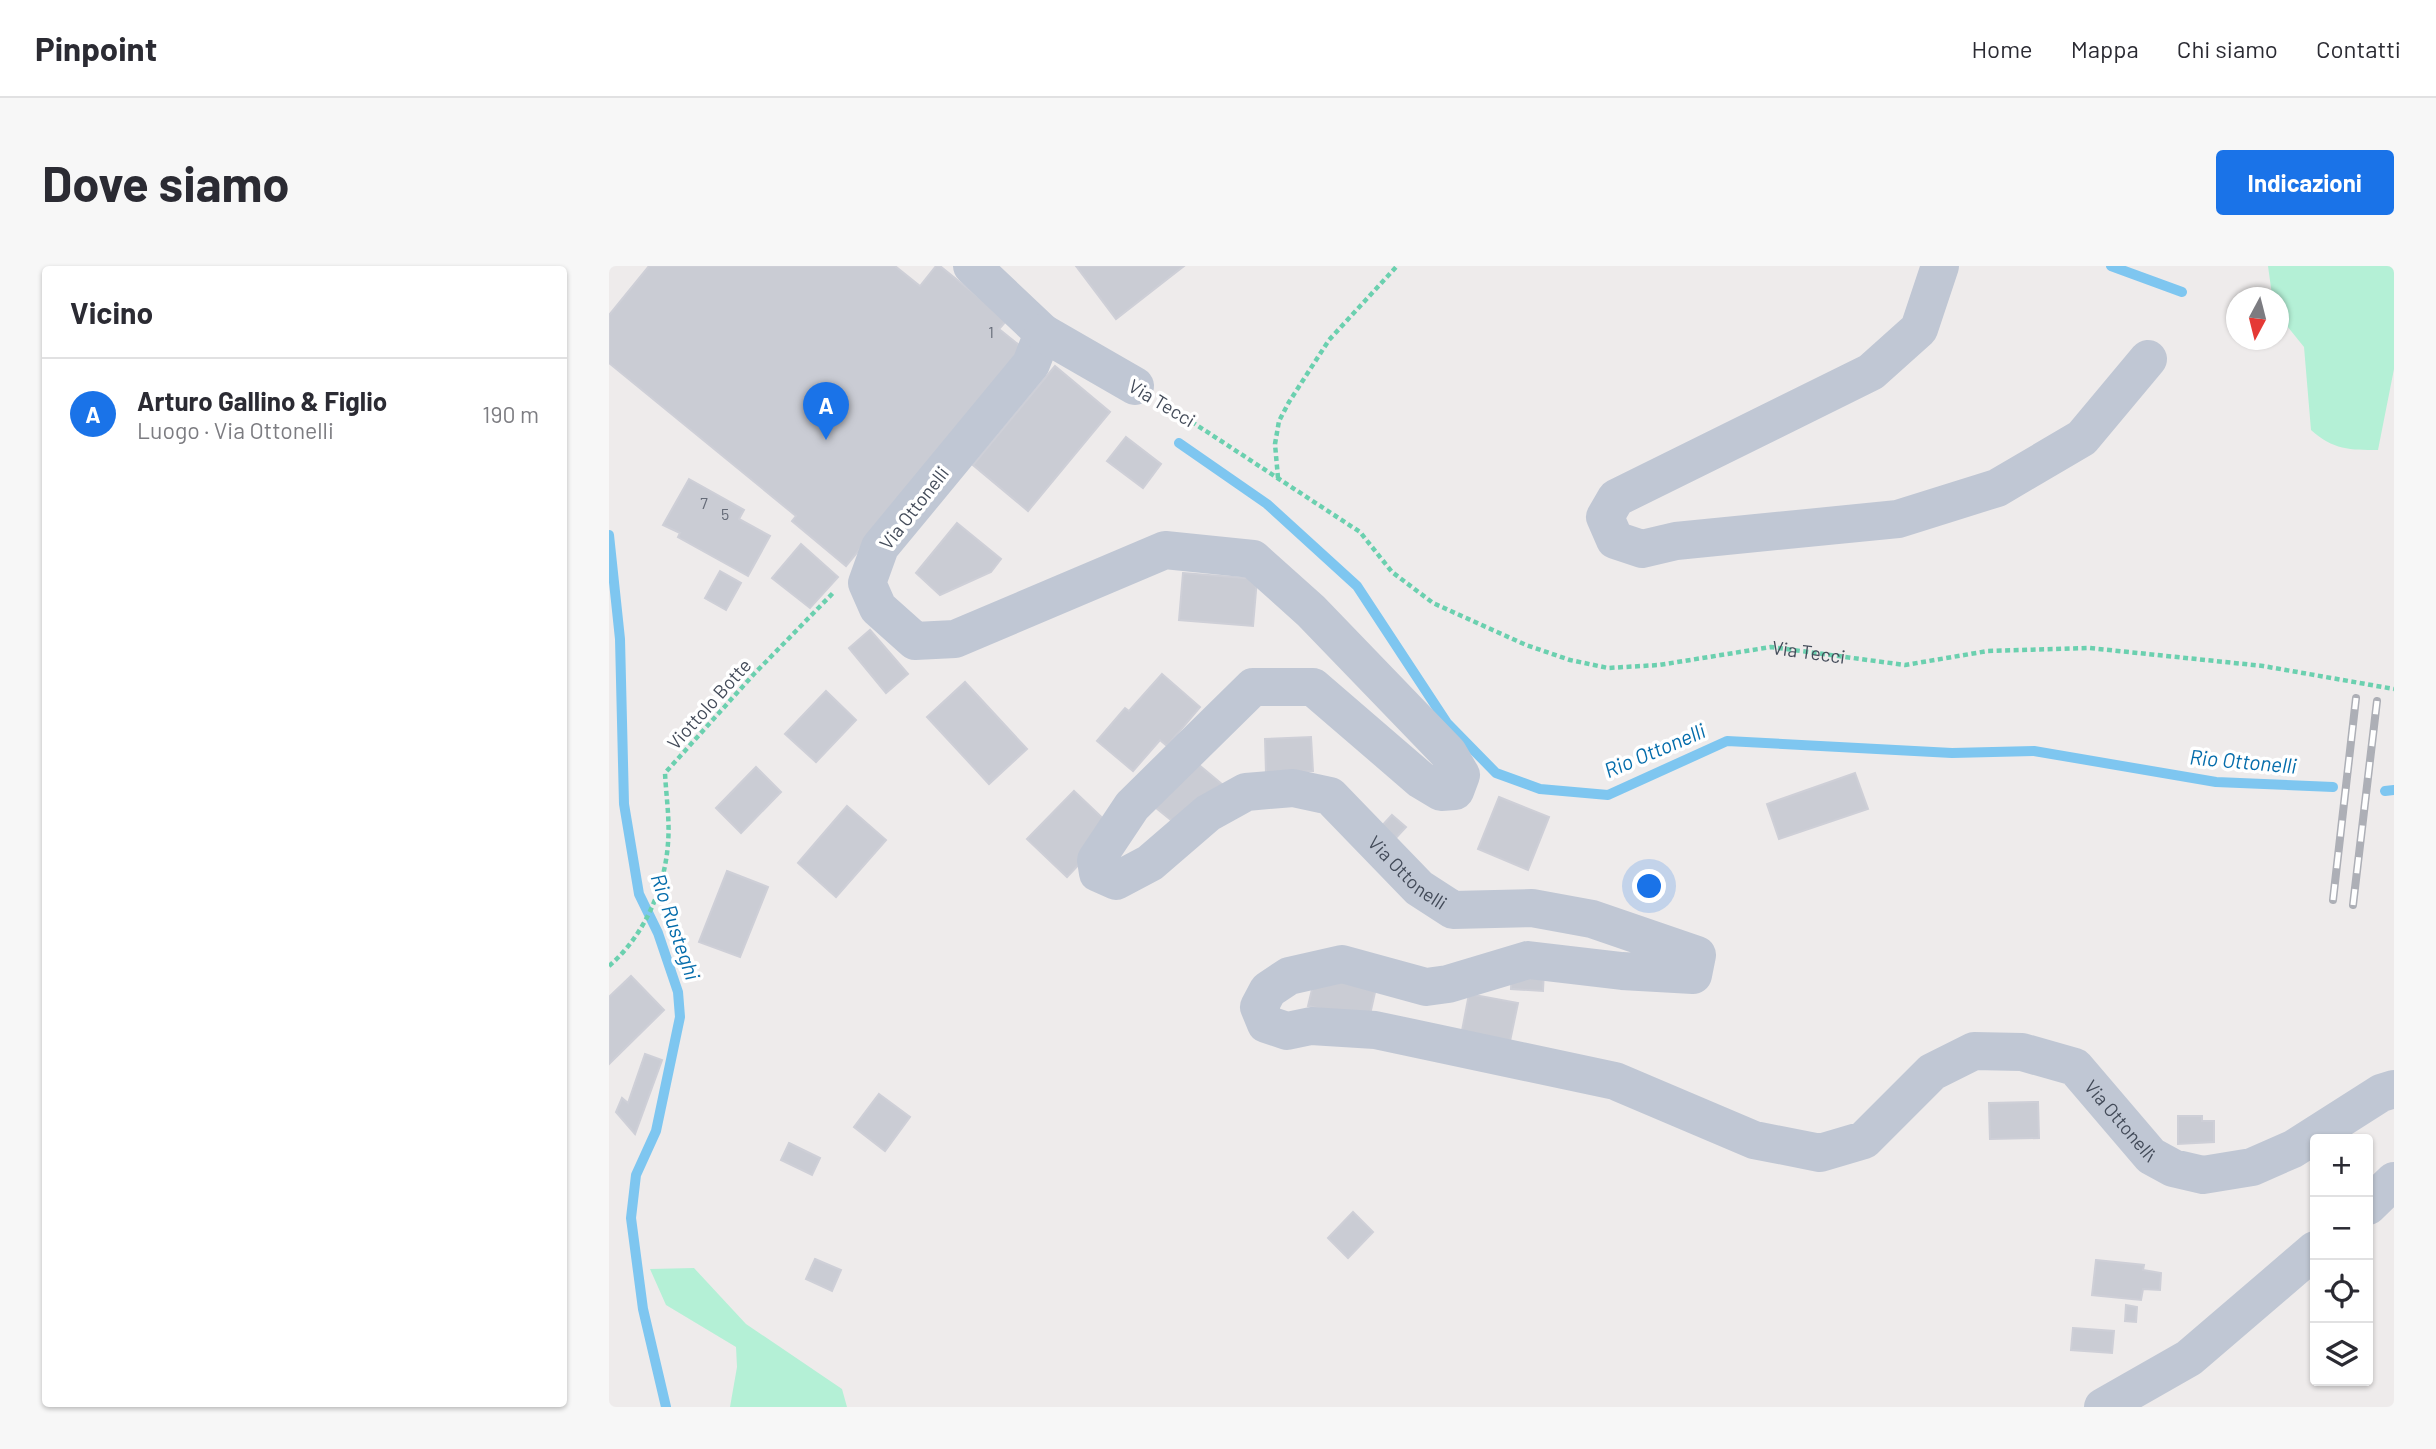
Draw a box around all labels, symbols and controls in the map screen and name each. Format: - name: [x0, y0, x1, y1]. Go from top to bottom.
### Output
- text: Pinpoint: [35, 28, 157, 68]
- text: Home: [1971, 34, 2033, 63]
- text: Mappa: [2071, 34, 2139, 63]
- text: Chi siamo: [2177, 34, 2278, 63]
- text: Contatti: [2316, 34, 2401, 63]
- button: Indicazioni: [2216, 150, 2394, 215]
- text: Dove siamo: [42, 153, 290, 212]
- north arrow: [2226, 287, 2289, 350]
- text: Vicino: [70, 294, 153, 330]
- house number: 1: [988, 322, 994, 341]
- street label: Via Tecci: [1125, 374, 1200, 431]
- pin: A: [803, 382, 849, 440]
- text: Arturo Gallino & Figlio: [137, 385, 387, 416]
- text: A: [85, 400, 101, 428]
- text: 190 m: [482, 400, 539, 428]
- text: Luogo · Via Ottonelli: [137, 416, 334, 444]
- street label: Via Ottonelli: [874, 462, 953, 554]
- house number: 7: [700, 493, 708, 512]
- house number: 5: [721, 504, 729, 523]
- street label: Via Tecci: [1771, 635, 1847, 668]
- street label: Viottolo Botte: [662, 653, 755, 754]
- water label: Rio Ottonelli: [1600, 717, 1709, 782]
- water label: Rio Ottonelli: [2189, 743, 2299, 778]
- street label: Via Ottonelli: [1364, 831, 1452, 914]
- your location: [1632, 869, 1666, 903]
- water label: Rio Rusteghi: [647, 870, 707, 984]
- street label: Via Ottonelli: [2080, 1075, 2159, 1167]
- map controls: [2310, 1134, 2373, 1386]
- button: +: [2310, 1134, 2373, 1197]
- button: −: [2310, 1197, 2373, 1260]
- button: locate: [2310, 1260, 2373, 1323]
- button: layers: [2310, 1323, 2373, 1386]

